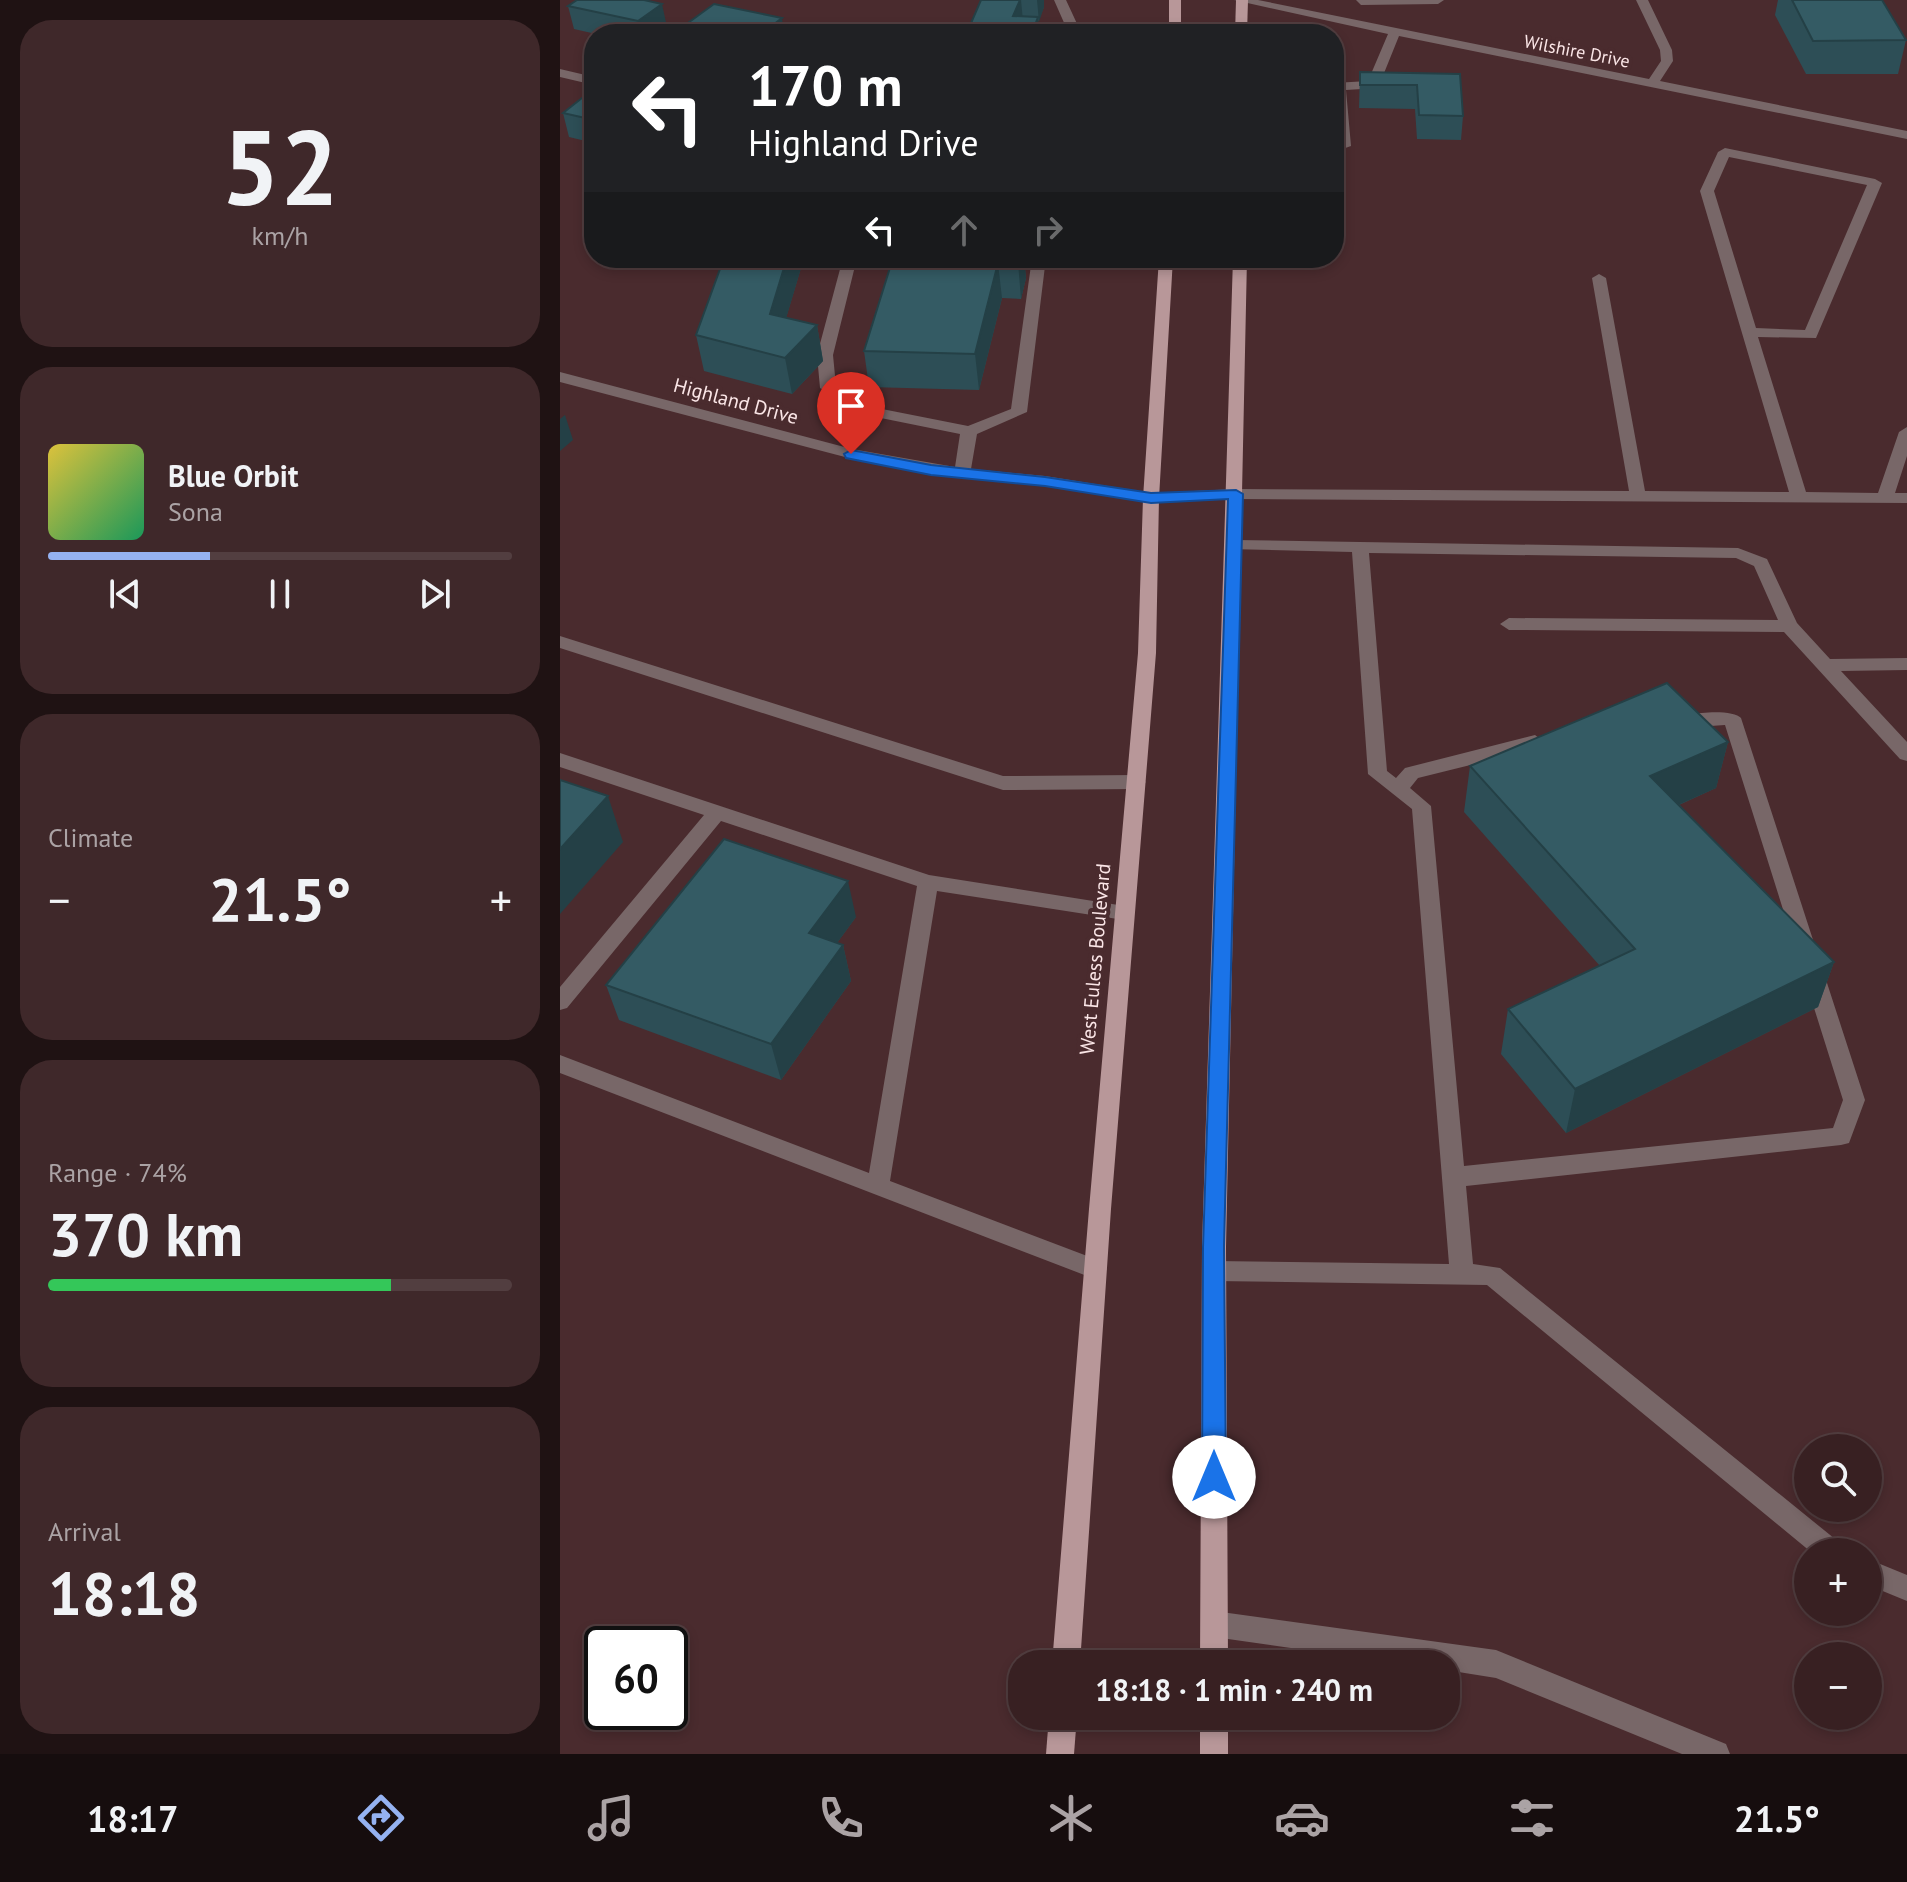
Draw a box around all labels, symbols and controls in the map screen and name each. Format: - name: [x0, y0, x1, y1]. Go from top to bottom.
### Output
- street label: Wilshire Drive: [1522, 29, 1632, 73]
- text: 170 m: [748, 49, 903, 121]
- icon: left: [616, 56, 720, 160]
- text: 52: [221, 99, 339, 234]
- text: Highland Drive: [748, 119, 979, 166]
- icon: left: [858, 208, 902, 252]
- icon: ahead: [942, 208, 986, 252]
- icon: right: [1026, 208, 1070, 252]
- text: km/h: [252, 219, 309, 252]
- street label: Highland Drive: [671, 372, 801, 430]
- pin: [817, 372, 885, 454]
- icon: arrive: [829, 384, 873, 428]
- text: Blue Orbit: [168, 456, 298, 495]
- text: Sona: [168, 495, 223, 528]
- icon: previous: [103, 572, 147, 616]
- icon: pause: [258, 572, 302, 616]
- icon: next: [413, 572, 457, 616]
- text: Climate: [48, 821, 133, 854]
- text: 21.5°: [208, 860, 352, 938]
- street label: West Euless Boulevard: [1074, 862, 1116, 1056]
- text: −: [48, 871, 70, 928]
- text: +: [490, 871, 512, 928]
- text: Range · 74%: [48, 1156, 187, 1189]
- text: 370 km: [48, 1195, 243, 1273]
- map controls: [1794, 1434, 1882, 1730]
- button: search: [1794, 1434, 1882, 1522]
- position arrow: [1172, 1435, 1256, 1519]
- text: Arrival: [48, 1515, 121, 1548]
- button: +: [1794, 1538, 1882, 1626]
- text: 18:18: [48, 1554, 200, 1632]
- speed limit sign: 60: [584, 1626, 688, 1730]
- button: −: [1794, 1642, 1882, 1730]
- text: 18:18 · 1 min · 240 m: [1095, 1670, 1373, 1709]
- icon: directions: [353, 1790, 409, 1846]
- icon: music: [583, 1790, 639, 1846]
- icon: phone: [813, 1790, 869, 1846]
- icon: climate: [1043, 1790, 1099, 1846]
- icon: car: [1274, 1790, 1330, 1846]
- icon: filters: [1504, 1790, 1560, 1846]
- text: 18:17: [87, 1795, 178, 1842]
- text: 21.5°: [1734, 1795, 1820, 1842]

